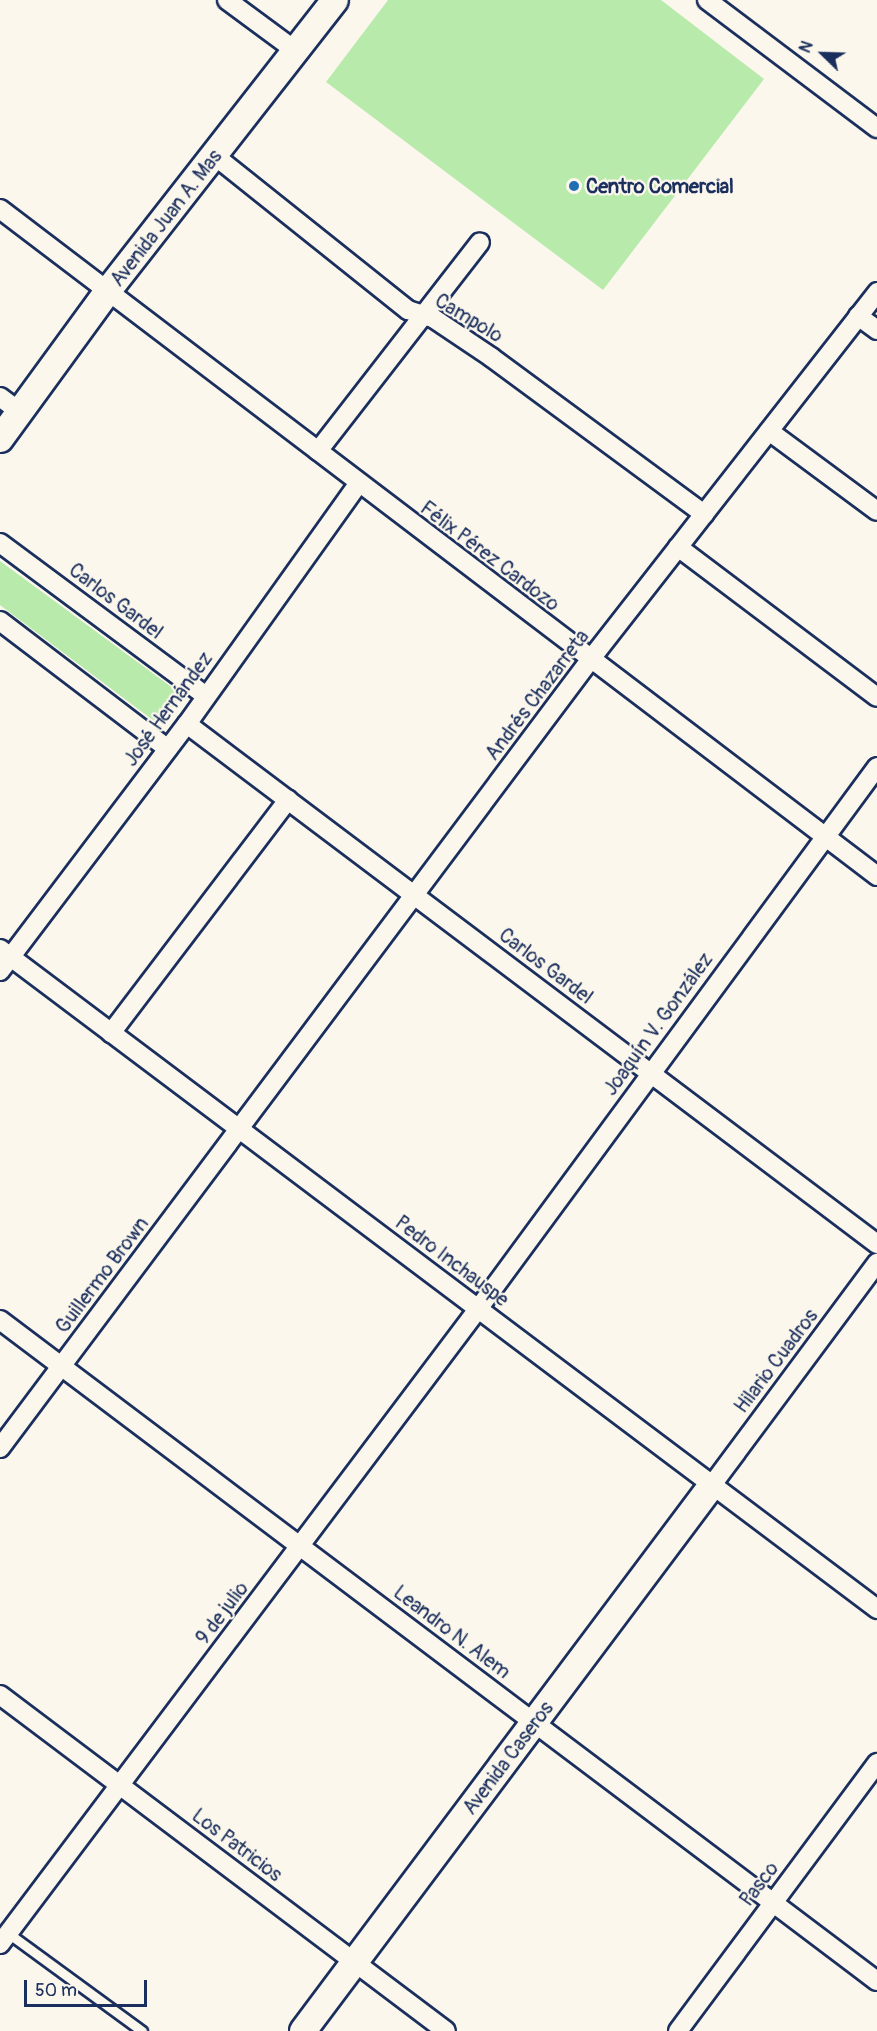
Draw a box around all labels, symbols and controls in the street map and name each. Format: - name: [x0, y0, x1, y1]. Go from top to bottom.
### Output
- north arrow: [793, 24, 853, 84]
- text: N: [795, 38, 818, 56]
- street label: Avenida Juan A. Mas: [105, 145, 227, 291]
- place label: Centro Comercial: [586, 174, 734, 198]
- marker: Centro Comercial: [567, 179, 581, 193]
- street label: Campolo: [431, 288, 507, 348]
- street label: Félix Pérez Cardozo: [416, 496, 564, 616]
- street label: Carlos Gardel: [64, 558, 168, 644]
- street label: Andrés Chazarreta: [480, 625, 594, 765]
- street label: José Hernández: [119, 647, 217, 771]
- street label: Carlos Gardel: [494, 923, 598, 1009]
- street label: Joaquín V. González: [598, 948, 718, 1100]
- street label: Pedro Inchauspe: [390, 1210, 514, 1312]
- street label: Guillermo Brown: [50, 1212, 154, 1338]
- street label: Hilario Cuadros: [729, 1304, 823, 1418]
- street label: 9 de julio: [191, 1577, 253, 1649]
- street label: Leandro N. Alem: [389, 1580, 515, 1684]
- street label: Avenida Caseros: [458, 1697, 558, 1819]
- street label: Los Patricios: [187, 1803, 287, 1887]
- street label: Pasco: [735, 1857, 783, 1911]
- scale bar: [27, 1968, 150, 2006]
- text: 50 m: [35, 1979, 77, 2002]

